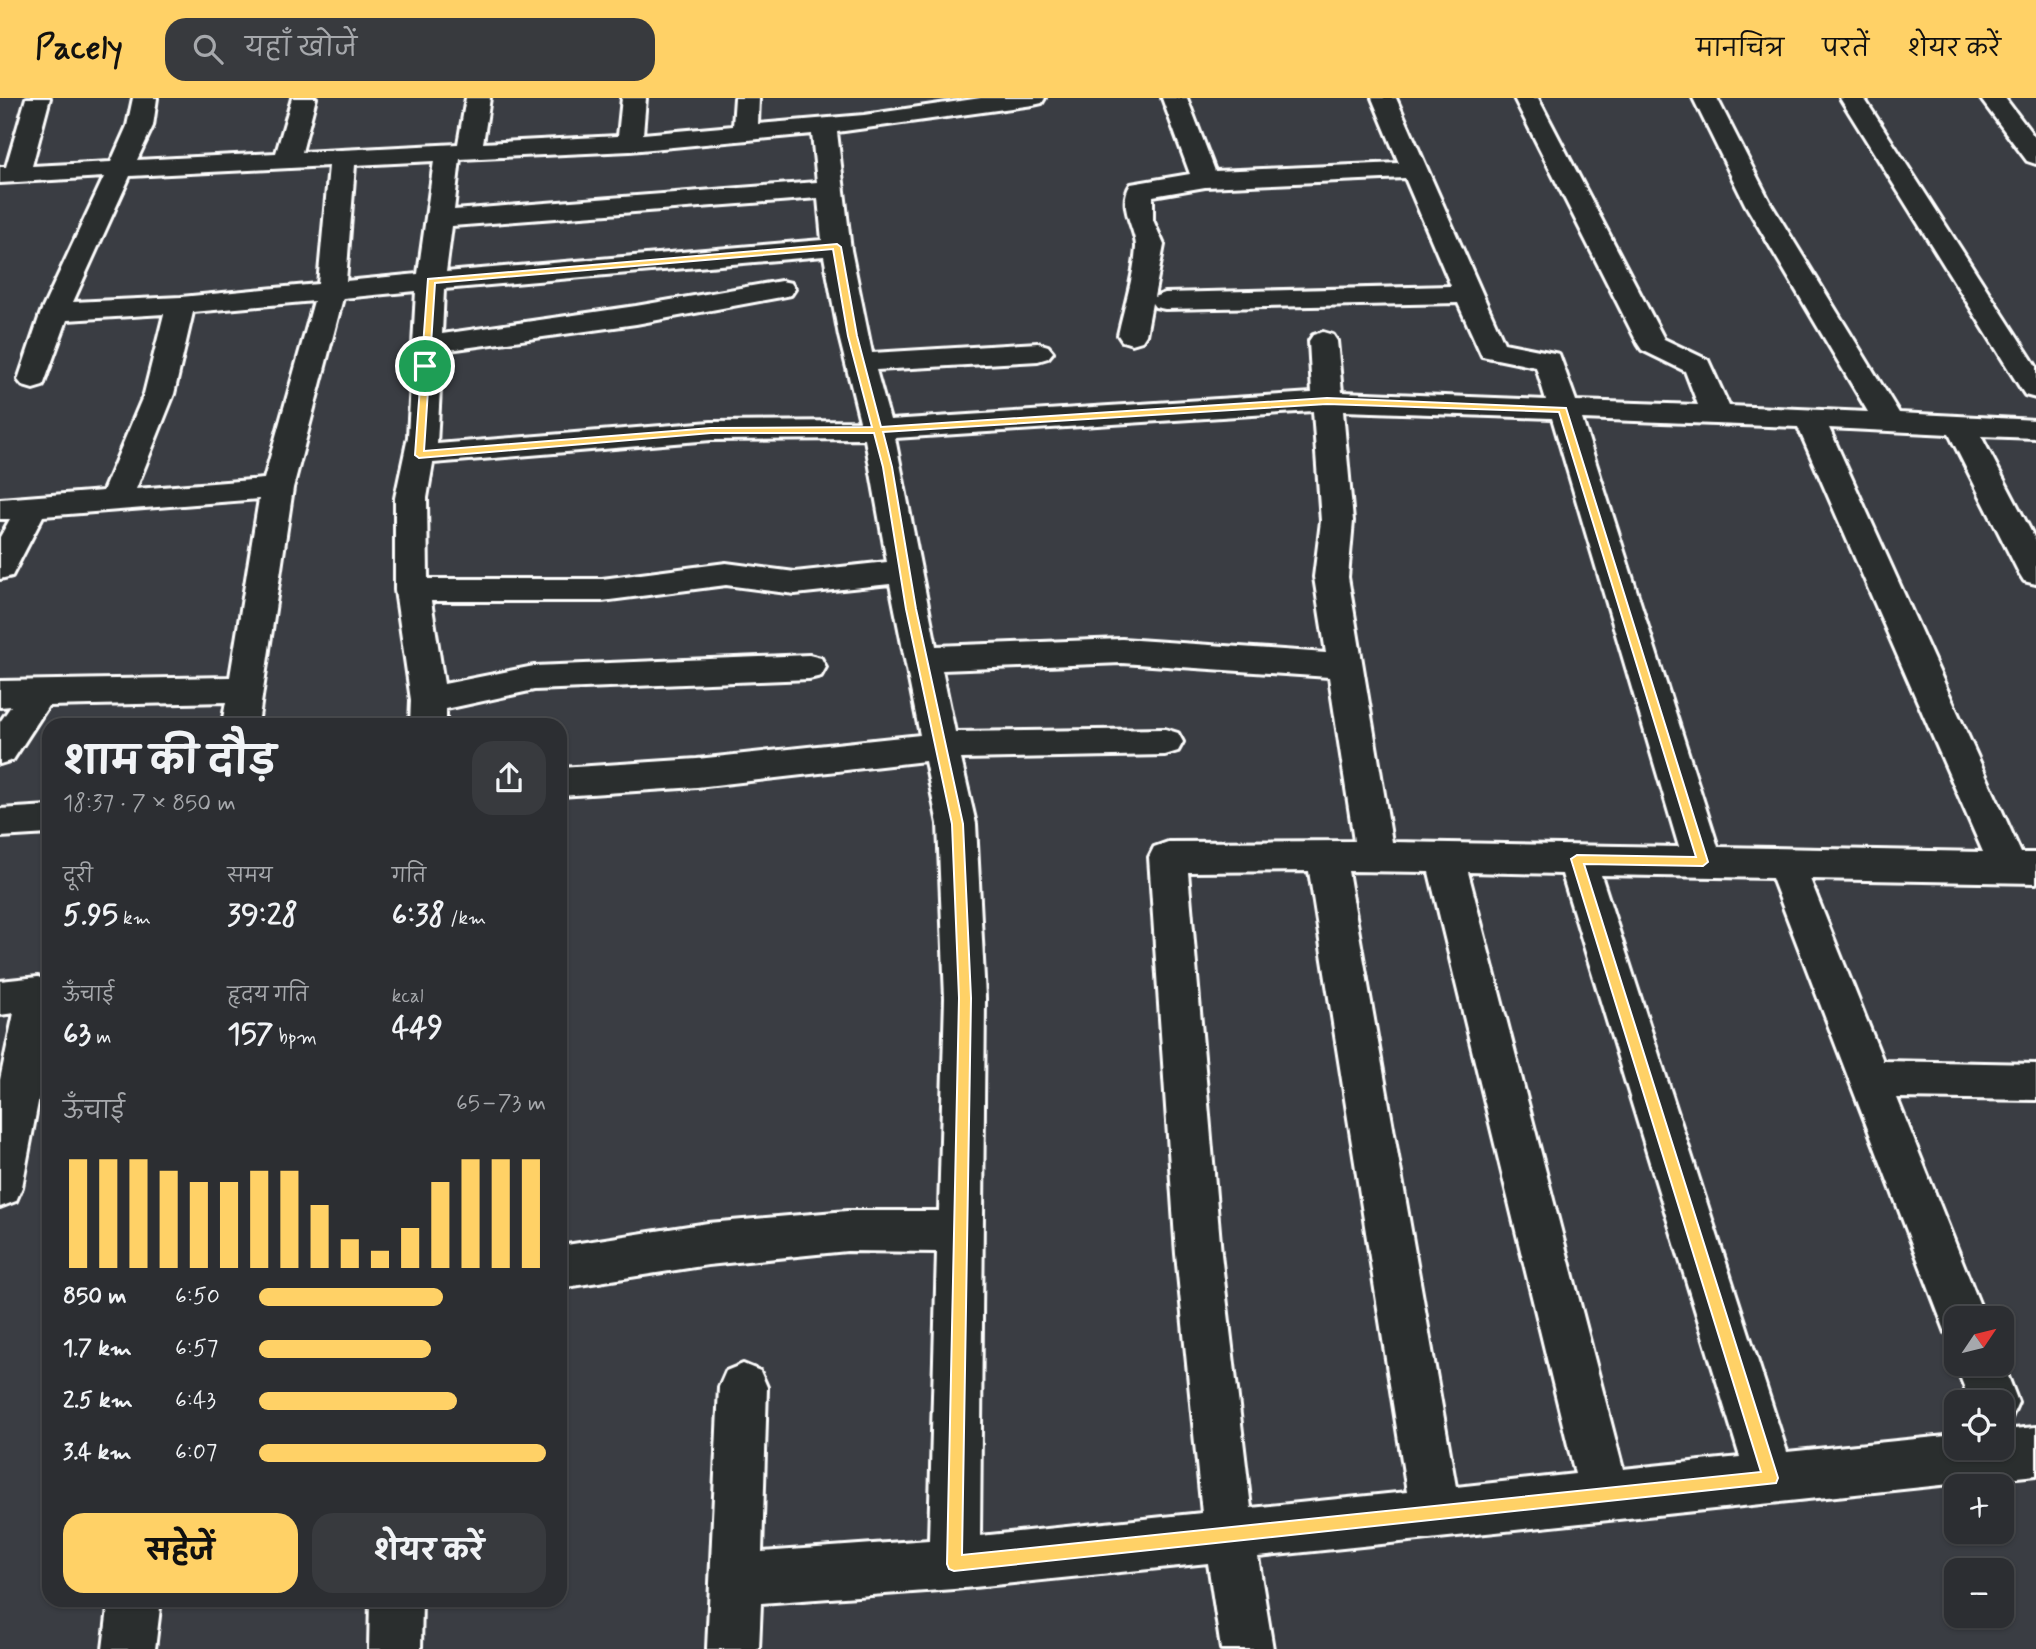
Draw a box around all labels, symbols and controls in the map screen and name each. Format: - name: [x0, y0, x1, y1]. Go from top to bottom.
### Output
- search box: [165, 18, 655, 81]
- text: Pacely: [35, 27, 123, 71]
- icon: search: [189, 30, 227, 68]
- text: यहाँ खोजें: [245, 32, 357, 66]
- text: मानचित्र: [1696, 34, 1784, 65]
- text: परतें: [1822, 34, 1869, 65]
- text: शेयर करें: [1907, 34, 2001, 65]
- pin: [395, 336, 455, 396]
- icon: arrive: [406, 347, 444, 385]
- text: शाम की दौड़: [63, 738, 276, 787]
- button: share: [472, 741, 546, 815]
- text: 18:37 · 7 × 850 m: [63, 789, 236, 819]
- text: दूरी: [63, 864, 93, 889]
- text: समय: [227, 864, 273, 889]
- text: गति: [392, 864, 426, 889]
- text: 5.95: [63, 896, 118, 935]
- text: 39:28: [227, 896, 298, 935]
- text: 6:38: [392, 896, 445, 935]
- text: km: [118, 906, 151, 931]
- text: /km: [445, 906, 486, 931]
- text: ऊँचाई: [63, 983, 114, 1008]
- text: हृदय गति: [227, 983, 308, 1008]
- text: kcal: [392, 984, 424, 1009]
- text: 449: [392, 1009, 443, 1048]
- text: 63: [63, 1015, 91, 1054]
- text: 157: [227, 1015, 273, 1054]
- text: m: [91, 1025, 111, 1050]
- text: bpm: [273, 1025, 317, 1050]
- text: 65–73 m: [456, 1089, 546, 1119]
- text: ऊँचाई: [63, 1097, 125, 1127]
- text: 850 m: [63, 1282, 127, 1312]
- text: 6:50: [175, 1282, 220, 1312]
- north arrow: [1944, 1306, 2014, 1376]
- map controls: [1944, 1306, 2014, 1628]
- text: 1.7 km: [63, 1334, 132, 1364]
- text: 6:57: [175, 1334, 218, 1364]
- text: 2.5 km: [63, 1386, 133, 1416]
- text: 6:43: [175, 1386, 216, 1416]
- button: locate: [1944, 1390, 2014, 1460]
- text: 3.4 km: [63, 1438, 131, 1468]
- text: 6:07: [175, 1438, 217, 1468]
- button: +: [1944, 1474, 2014, 1544]
- button: सहेजें: [63, 1513, 298, 1593]
- button: शेयर करें: [312, 1513, 546, 1593]
- button: −: [1944, 1558, 2014, 1628]

